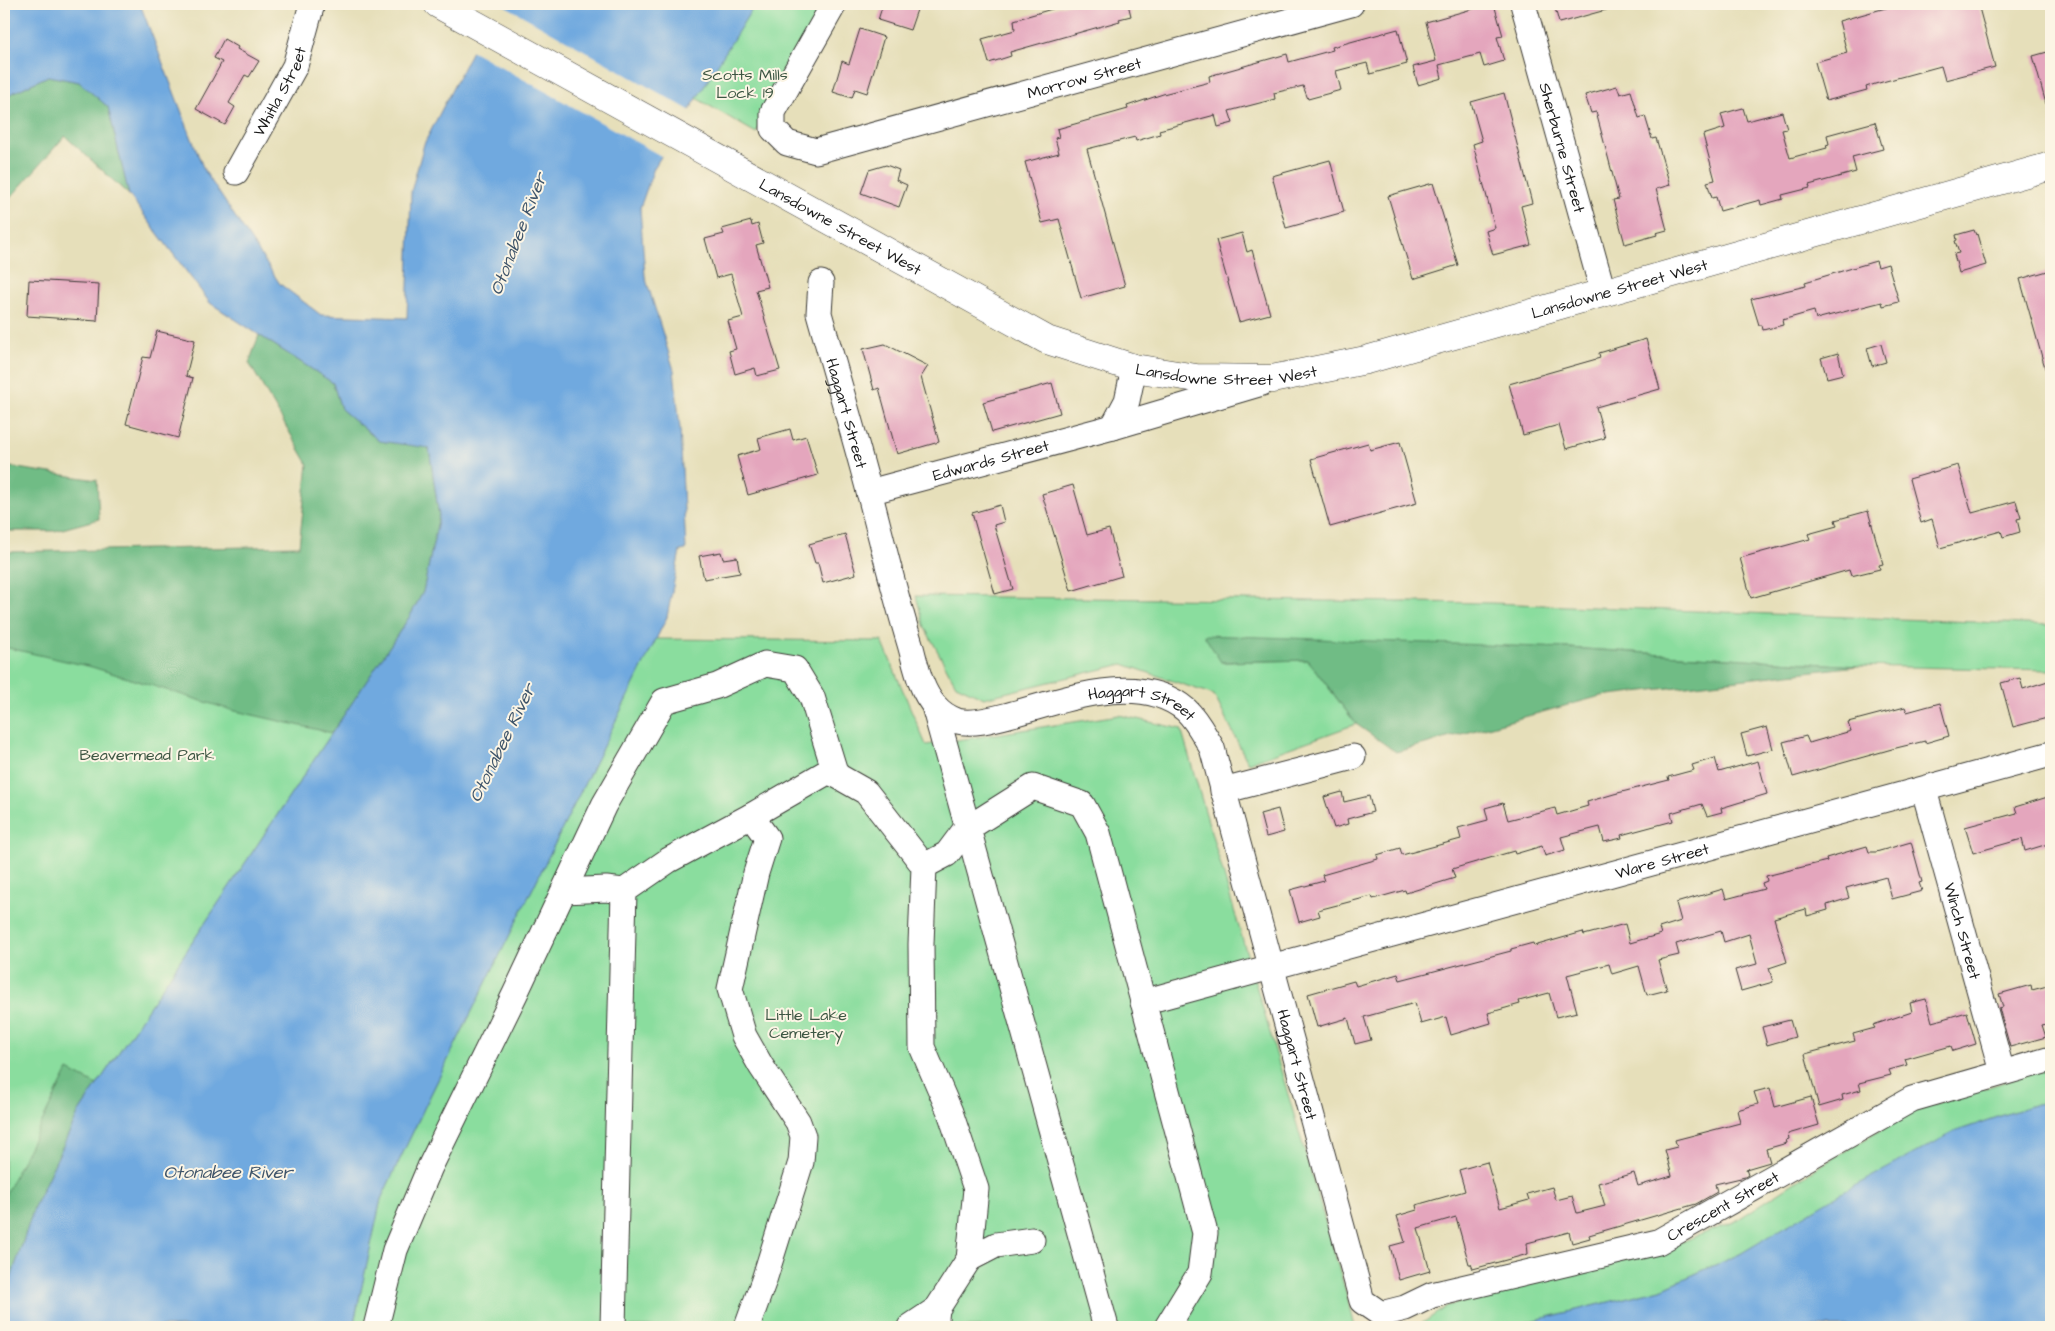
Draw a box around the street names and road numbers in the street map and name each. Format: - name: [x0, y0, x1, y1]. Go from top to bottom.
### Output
- street label: Whitla Street: [248, 44, 312, 140]
- street label: Morrow Street: [1025, 52, 1145, 104]
- street label: Sherburne Street: [1533, 80, 1591, 216]
- street label: Lansdowne Street West: [755, 173, 926, 281]
- street label: Lansdowne Street West: [1529, 254, 1711, 325]
- street label: Haggart Street: [820, 356, 872, 471]
- street label: Lansdowne Street West: [1134, 358, 1319, 391]
- street label: Edwards Street: [930, 434, 1052, 487]
- street label: Haggart Street: [1086, 680, 1201, 726]
- street label: Ware Street: [1613, 838, 1712, 885]
- street label: Winch Street: [1938, 880, 1986, 982]
- street label: Haggart Street: [1271, 1007, 1322, 1123]
- street label: Crescent Street: [1663, 1166, 1784, 1247]

